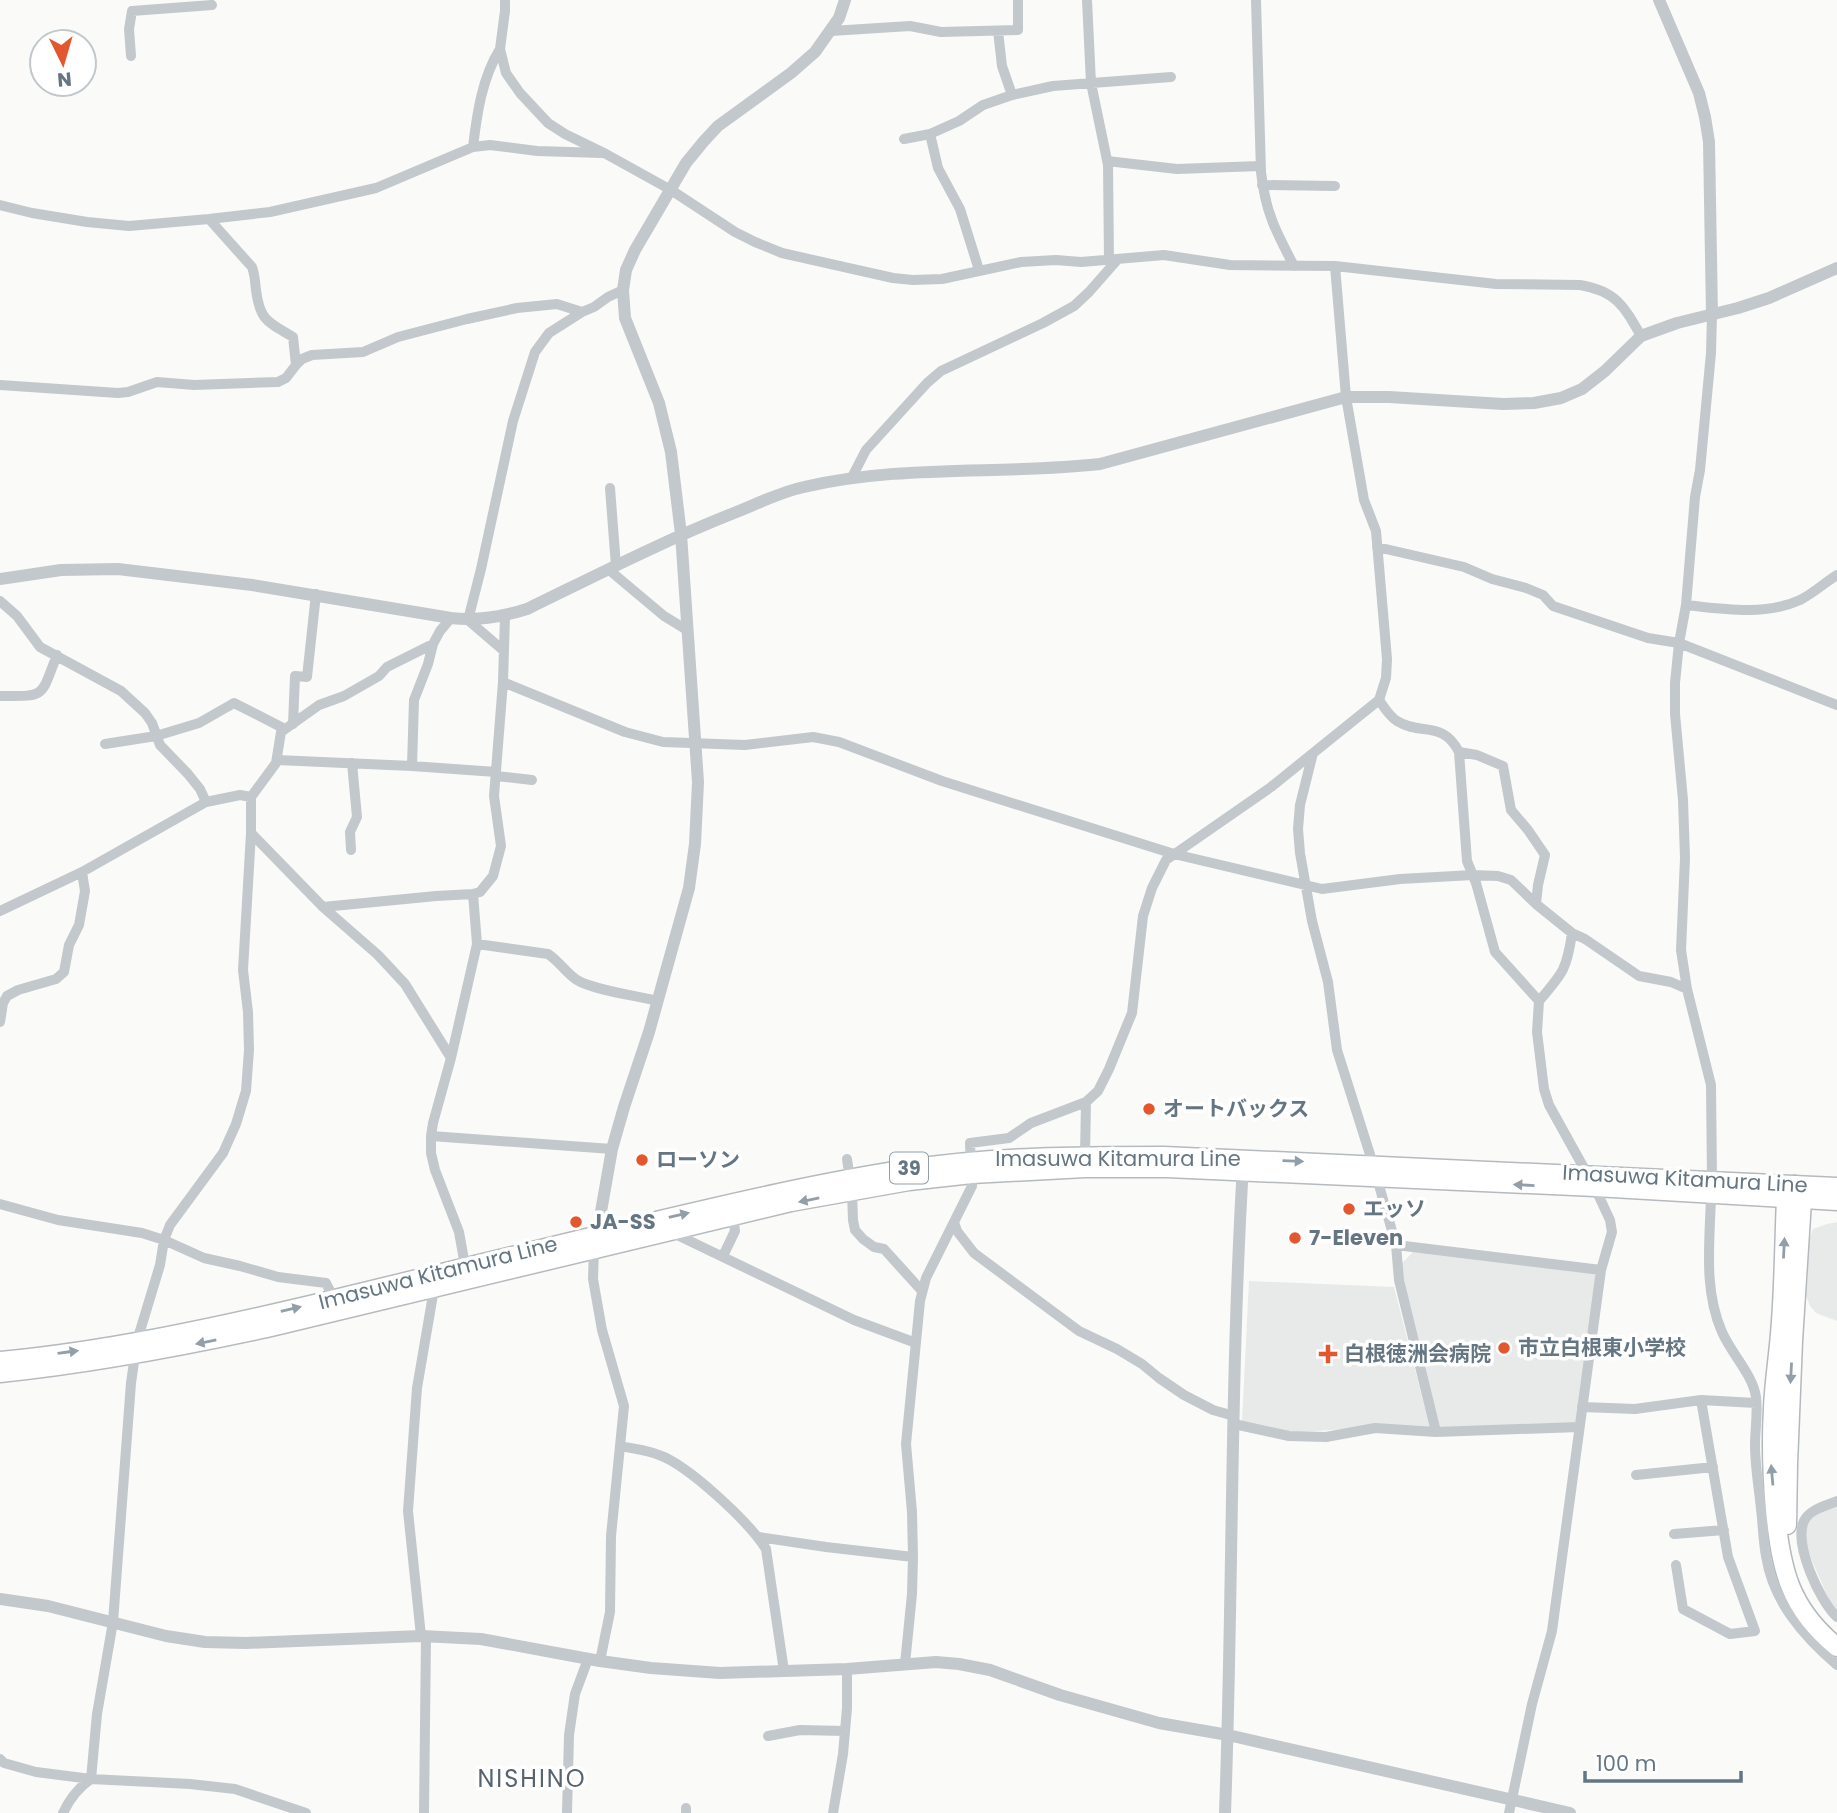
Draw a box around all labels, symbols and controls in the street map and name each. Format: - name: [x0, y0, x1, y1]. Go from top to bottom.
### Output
- north arrow: [28, 28, 98, 98]
- text: N: [56, 65, 73, 94]
- place label: オートバックス: [1163, 1094, 1309, 1123]
- marker: オートバックス: [1141, 1101, 1157, 1117]
- street label: Imasuwa Kitamura Line: [995, 1144, 1241, 1173]
- place label: ローソン: [656, 1145, 740, 1174]
- marker: ローソン: [634, 1152, 650, 1168]
- road number: 39: [890, 1152, 928, 1184]
- one-way arrow: [1282, 1155, 1304, 1166]
- street label: Imasuwa Kitamura Line: [1562, 1158, 1808, 1199]
- one-way arrow: [1513, 1180, 1535, 1191]
- place label: エッソ: [1363, 1194, 1426, 1223]
- one-way arrow: [798, 1195, 820, 1206]
- marker: エッソ: [1341, 1201, 1357, 1217]
- place label: JA-SS: [590, 1207, 656, 1236]
- one-way arrow: [668, 1209, 690, 1220]
- marker: JA-SS: [568, 1214, 584, 1230]
- place label: 7-Eleven: [1309, 1223, 1403, 1252]
- street label: Imasuwa Kitamura Line: [315, 1229, 560, 1316]
- marker: 7-Eleven: [1287, 1230, 1303, 1246]
- one-way arrow: [1779, 1237, 1790, 1259]
- one-way arrow: [280, 1303, 302, 1314]
- place label: 市立白根東小学校: [1518, 1333, 1686, 1362]
- one-way arrow: [195, 1336, 217, 1347]
- place label: 白根徳洲会病院: [1344, 1339, 1491, 1368]
- marker: 市立白根東小学校: [1496, 1340, 1512, 1356]
- marker: 白根徳洲会病院: [1318, 1344, 1338, 1364]
- one-way arrow: [57, 1346, 79, 1357]
- one-way arrow: [1786, 1362, 1797, 1384]
- one-way arrow: [1766, 1464, 1777, 1486]
- scale bar: [1585, 1740, 1741, 1784]
- text: 100 m: [1596, 1749, 1656, 1778]
- district label: NISHINO: [477, 1762, 587, 1795]

